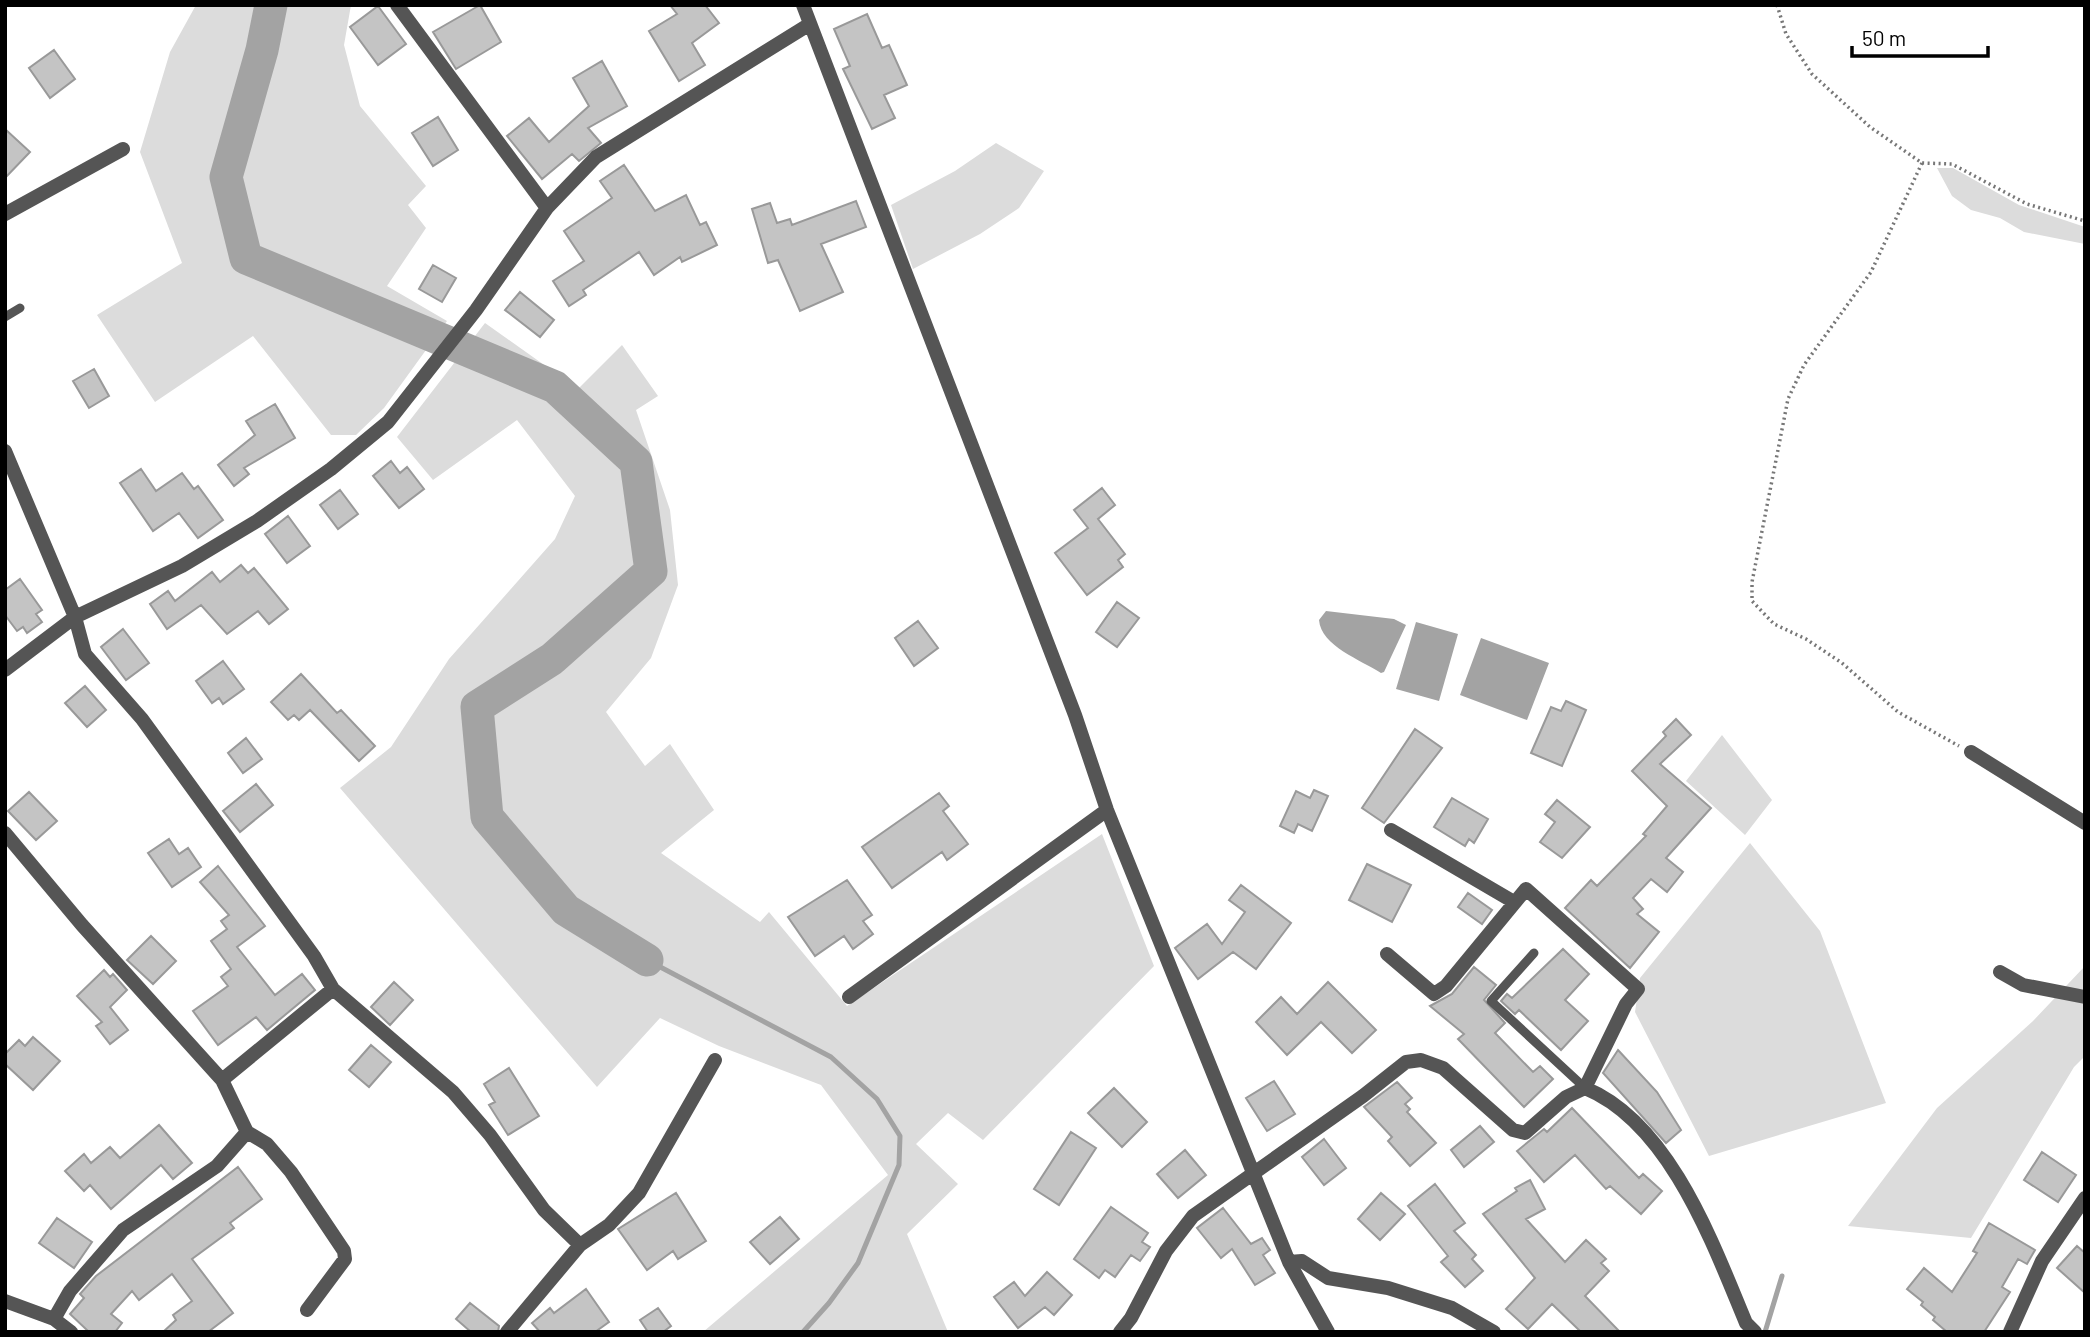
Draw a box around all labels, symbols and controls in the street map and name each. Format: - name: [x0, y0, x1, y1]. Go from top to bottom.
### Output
- scale bar: [1852, 14, 1988, 58]
- text: 50 m: [1862, 25, 1906, 50]

